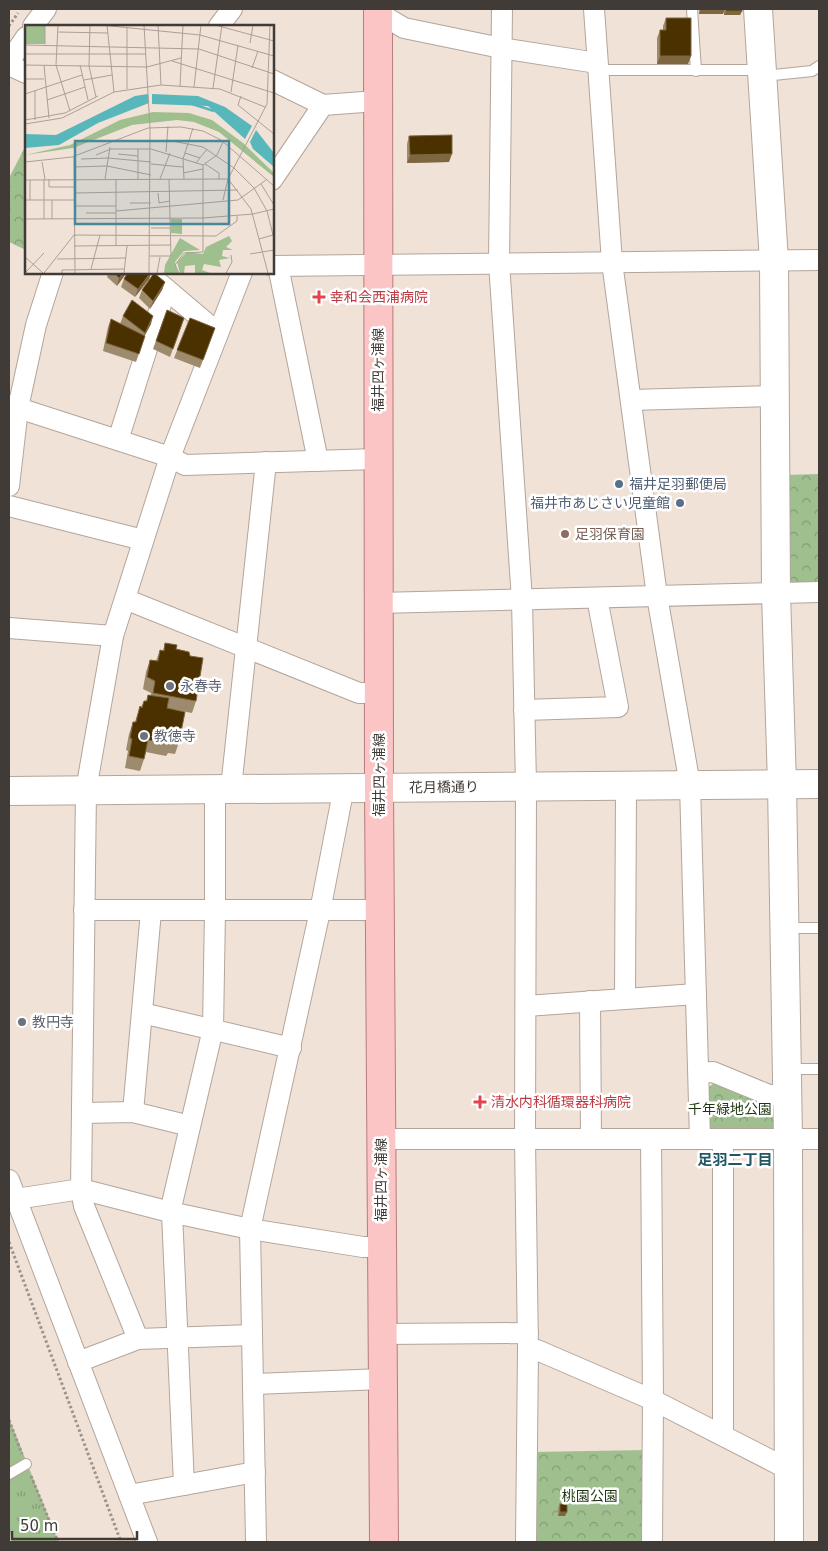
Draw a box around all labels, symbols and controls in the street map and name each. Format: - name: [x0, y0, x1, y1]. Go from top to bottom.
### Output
- inset map: [25, 25, 274, 274]
- place label: 幸和会西浦病院: [330, 289, 428, 305]
- marker: 幸和会西浦病院: [312, 290, 326, 304]
- street label: 福井四ヶ浦線: [370, 328, 386, 412]
- place label: 福井足羽郵便局: [629, 476, 727, 492]
- marker: 福井足羽郵便局: [613, 478, 625, 490]
- place label: 福井市あじさい児童館: [530, 495, 670, 511]
- marker: 福井市あじさい児童館: [674, 497, 686, 509]
- place label: 足羽保育園: [575, 526, 645, 542]
- marker: 足羽保育園: [559, 528, 571, 540]
- place label: 永春寺: [180, 678, 222, 694]
- marker: 永春寺: [164, 680, 176, 692]
- place label: 教徳寺: [154, 728, 196, 744]
- marker: 教徳寺: [138, 730, 150, 742]
- street label: 福井四ヶ浦線: [371, 733, 387, 817]
- street label: 花月橋通り: [409, 778, 479, 796]
- place label: 教円寺: [32, 1014, 74, 1030]
- marker: 教円寺: [16, 1016, 28, 1028]
- place label: 清水内科循環器科病院: [491, 1094, 631, 1110]
- marker: 清水内科循環器科病院: [473, 1095, 487, 1109]
- park label: 千年緑地公園: [688, 1101, 772, 1117]
- street label: 福井四ヶ浦線: [373, 1138, 389, 1222]
- district label: 足羽二丁目: [697, 1151, 773, 1169]
- park label: 桃園公園: [562, 1488, 618, 1504]
- scale bar: [12, 1508, 138, 1540]
- text: 50 m: [20, 1517, 58, 1535]

